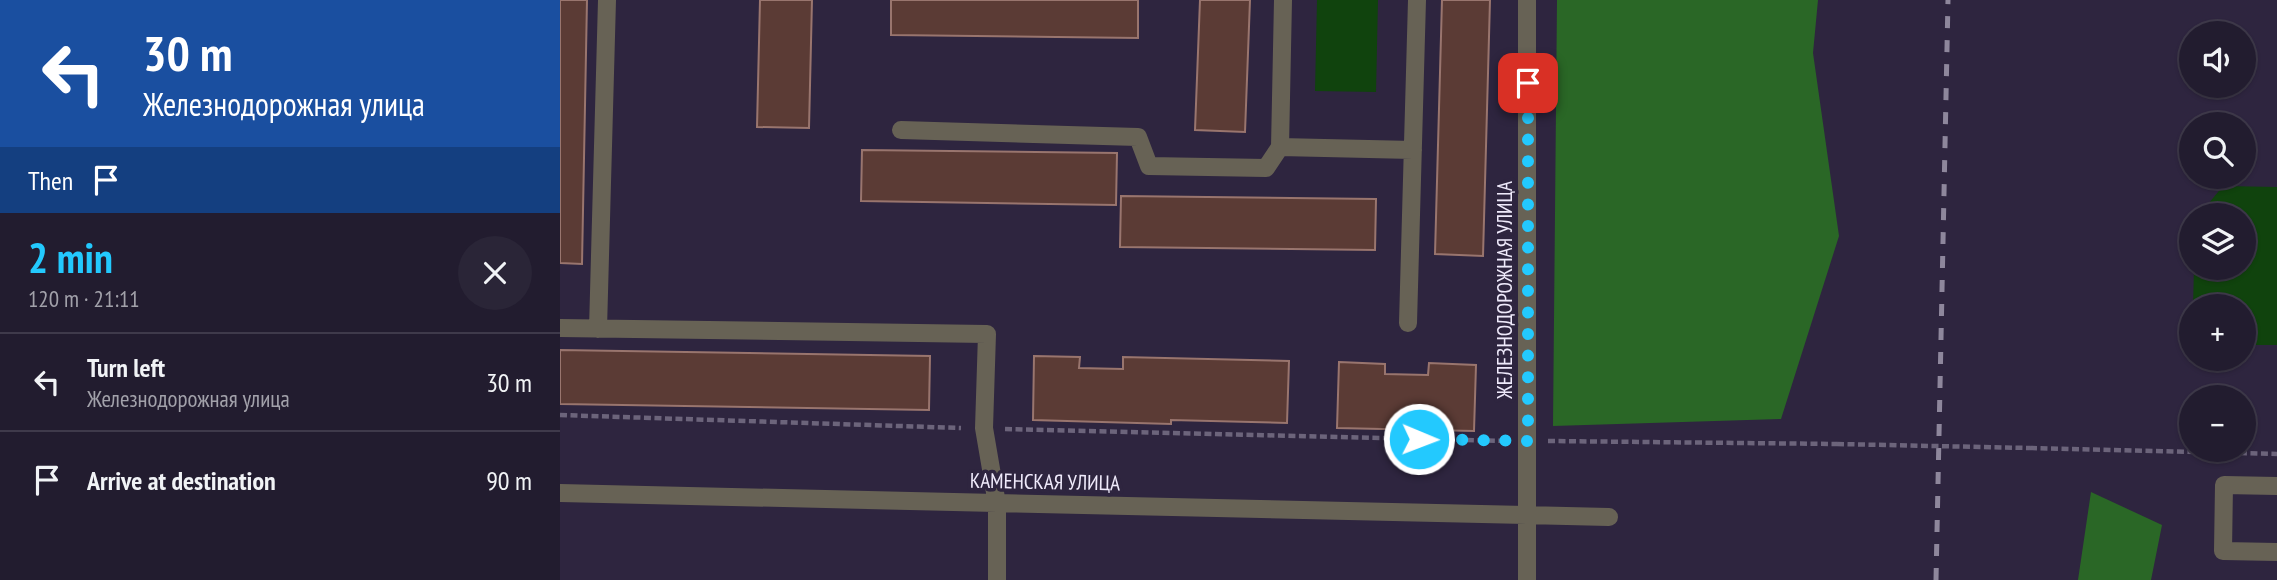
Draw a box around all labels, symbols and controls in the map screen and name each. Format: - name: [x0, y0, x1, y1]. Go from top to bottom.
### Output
- text: 30 m: [143, 21, 232, 85]
- map controls: [2179, 21, 2256, 462]
- button: sound: [2179, 21, 2256, 98]
- icon: left: [28, 28, 119, 119]
- pin: [1498, 53, 1558, 113]
- icon: arrive: [1509, 64, 1547, 102]
- text: Железнодорожная улица: [143, 83, 425, 125]
- button: search: [2179, 112, 2256, 189]
- icon: arrive: [87, 161, 125, 199]
- text: Then: [28, 164, 73, 197]
- street label: ЖЕЛЕЗНОДОРОЖНАЯ УЛИЦА: [1491, 181, 1518, 400]
- button: layers: [2179, 203, 2256, 280]
- text: 2 min: [28, 230, 113, 285]
- button: close: [458, 236, 532, 310]
- text: 120 m · 21:11: [28, 284, 140, 313]
- button: +: [2179, 294, 2256, 371]
- text: Turn left: [87, 351, 165, 384]
- icon: left: [28, 363, 66, 401]
- text: 30 m: [486, 366, 532, 399]
- text: Железнодорожная улица: [87, 384, 290, 413]
- button: −: [2179, 385, 2256, 462]
- position arrow: [1382, 402, 1456, 476]
- icon: arrive: [28, 461, 66, 499]
- text: Arrive at destination: [87, 464, 276, 497]
- text: 90 m: [486, 464, 532, 497]
- street label: КАМЕНСКАЯ УЛИЦА: [970, 467, 1120, 496]

